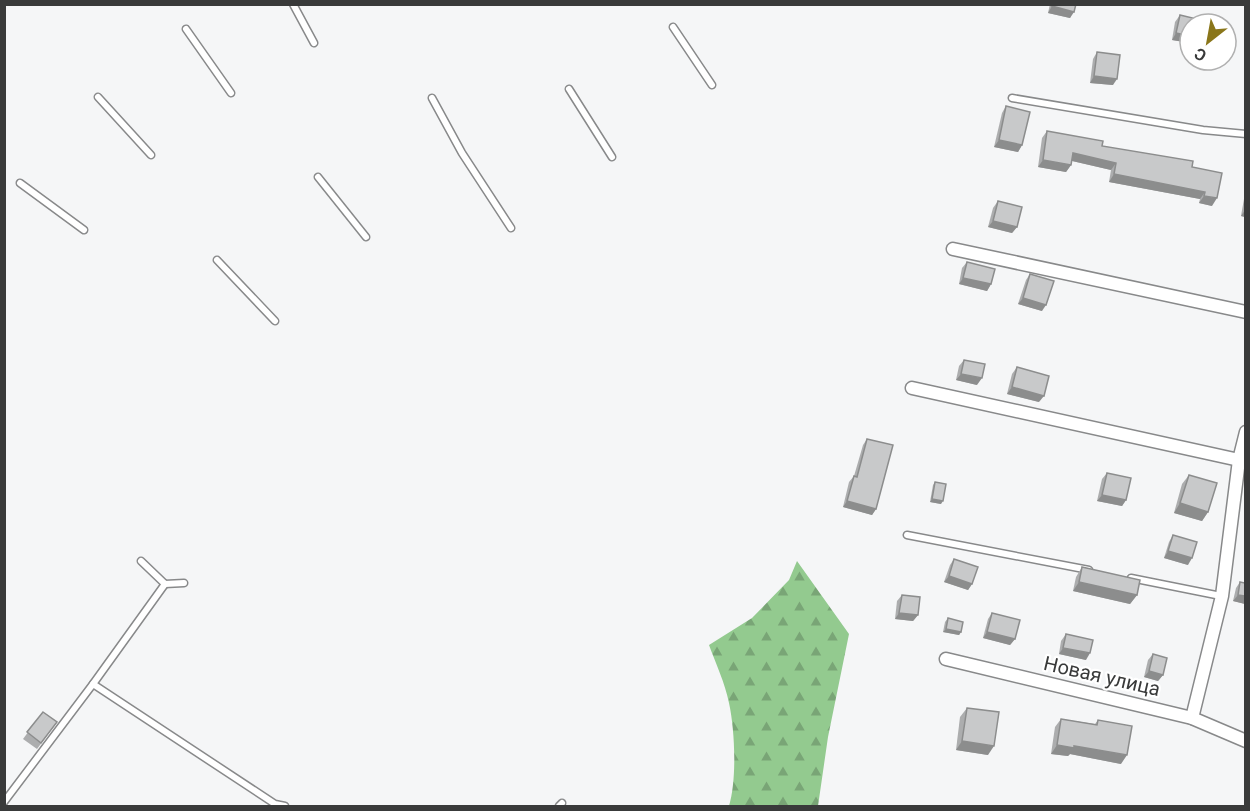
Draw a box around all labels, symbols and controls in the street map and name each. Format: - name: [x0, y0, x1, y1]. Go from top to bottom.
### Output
- north arrow: [1178, 12, 1238, 72]
- text: С: [1191, 44, 1210, 65]
- street label: Новая улица: [1041, 651, 1163, 701]

